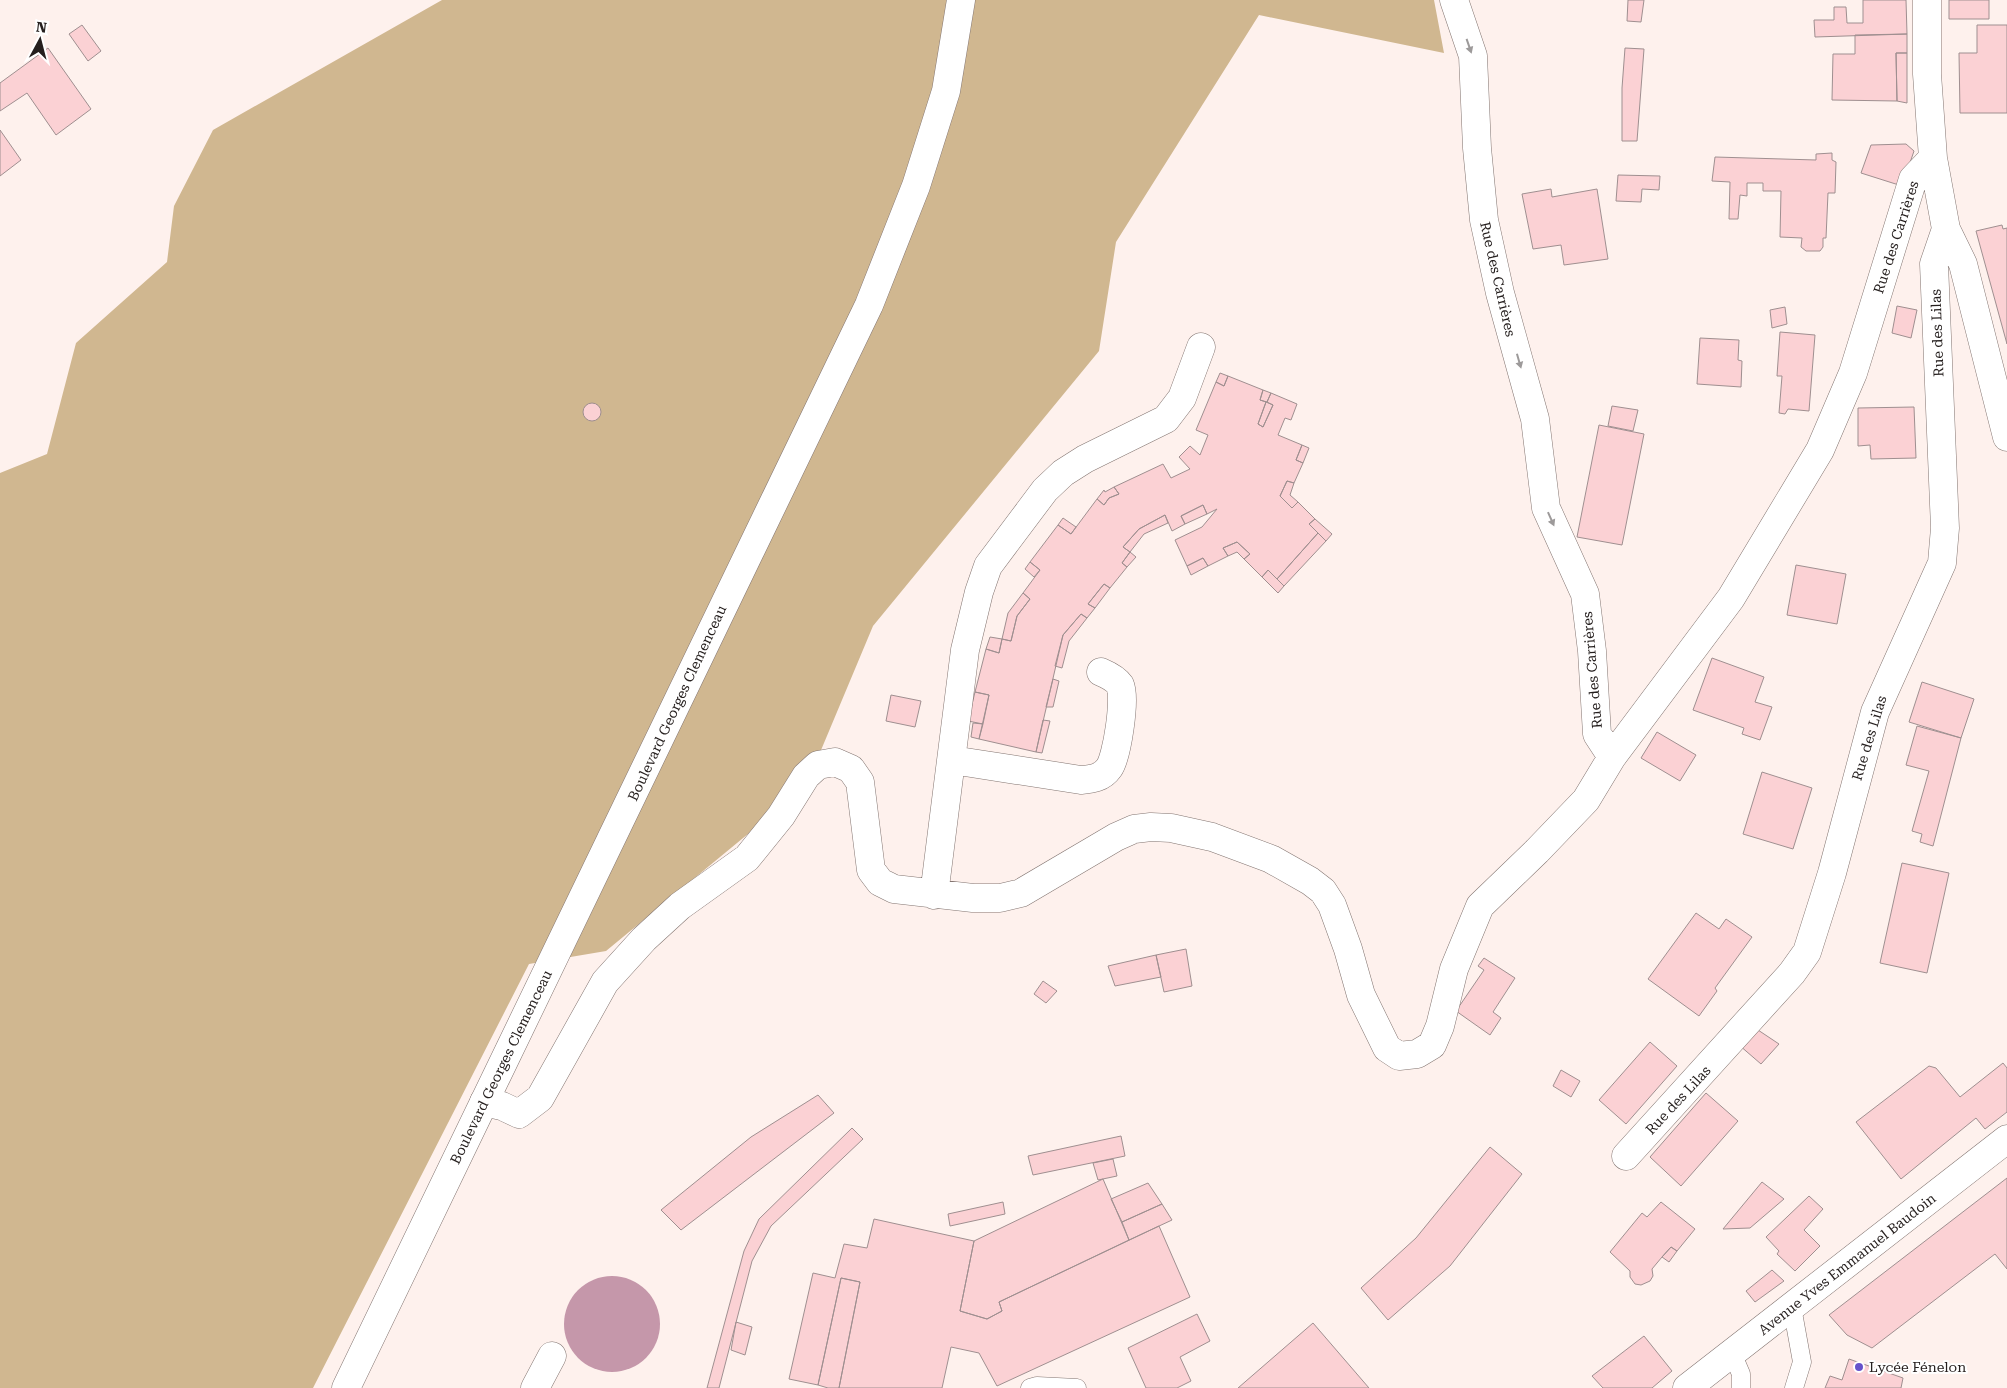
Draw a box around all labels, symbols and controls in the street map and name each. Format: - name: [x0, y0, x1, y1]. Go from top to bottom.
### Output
- north arrow: [15, 15, 65, 65]
- text: N: [35, 18, 48, 36]
- one-way arrow: [1466, 39, 1474, 54]
- street label: Rue des Carrières: [1870, 178, 1922, 295]
- street label: Rue des Carrières: [1477, 220, 1519, 338]
- street label: Rue des Lilas: [1927, 288, 1947, 377]
- one-way arrow: [1515, 353, 1523, 368]
- one-way arrow: [1547, 512, 1555, 526]
- street label: Boulevard Georges Clemenceau: [625, 602, 730, 803]
- street label: Rue des Carrières: [1579, 610, 1605, 729]
- street label: Rue des Lilas: [1848, 693, 1890, 782]
- street label: Boulevard Georges Clemenceau: [447, 967, 555, 1167]
- street label: Rue des Lilas: [1642, 1062, 1714, 1138]
- street label: Avenue Yves Emmanuel Baudoin: [1755, 1190, 1939, 1338]
- place label: Lycée Fénelon: [1869, 1359, 1966, 1375]
- marker: Lycée Fénelon: [1853, 1361, 1865, 1373]

